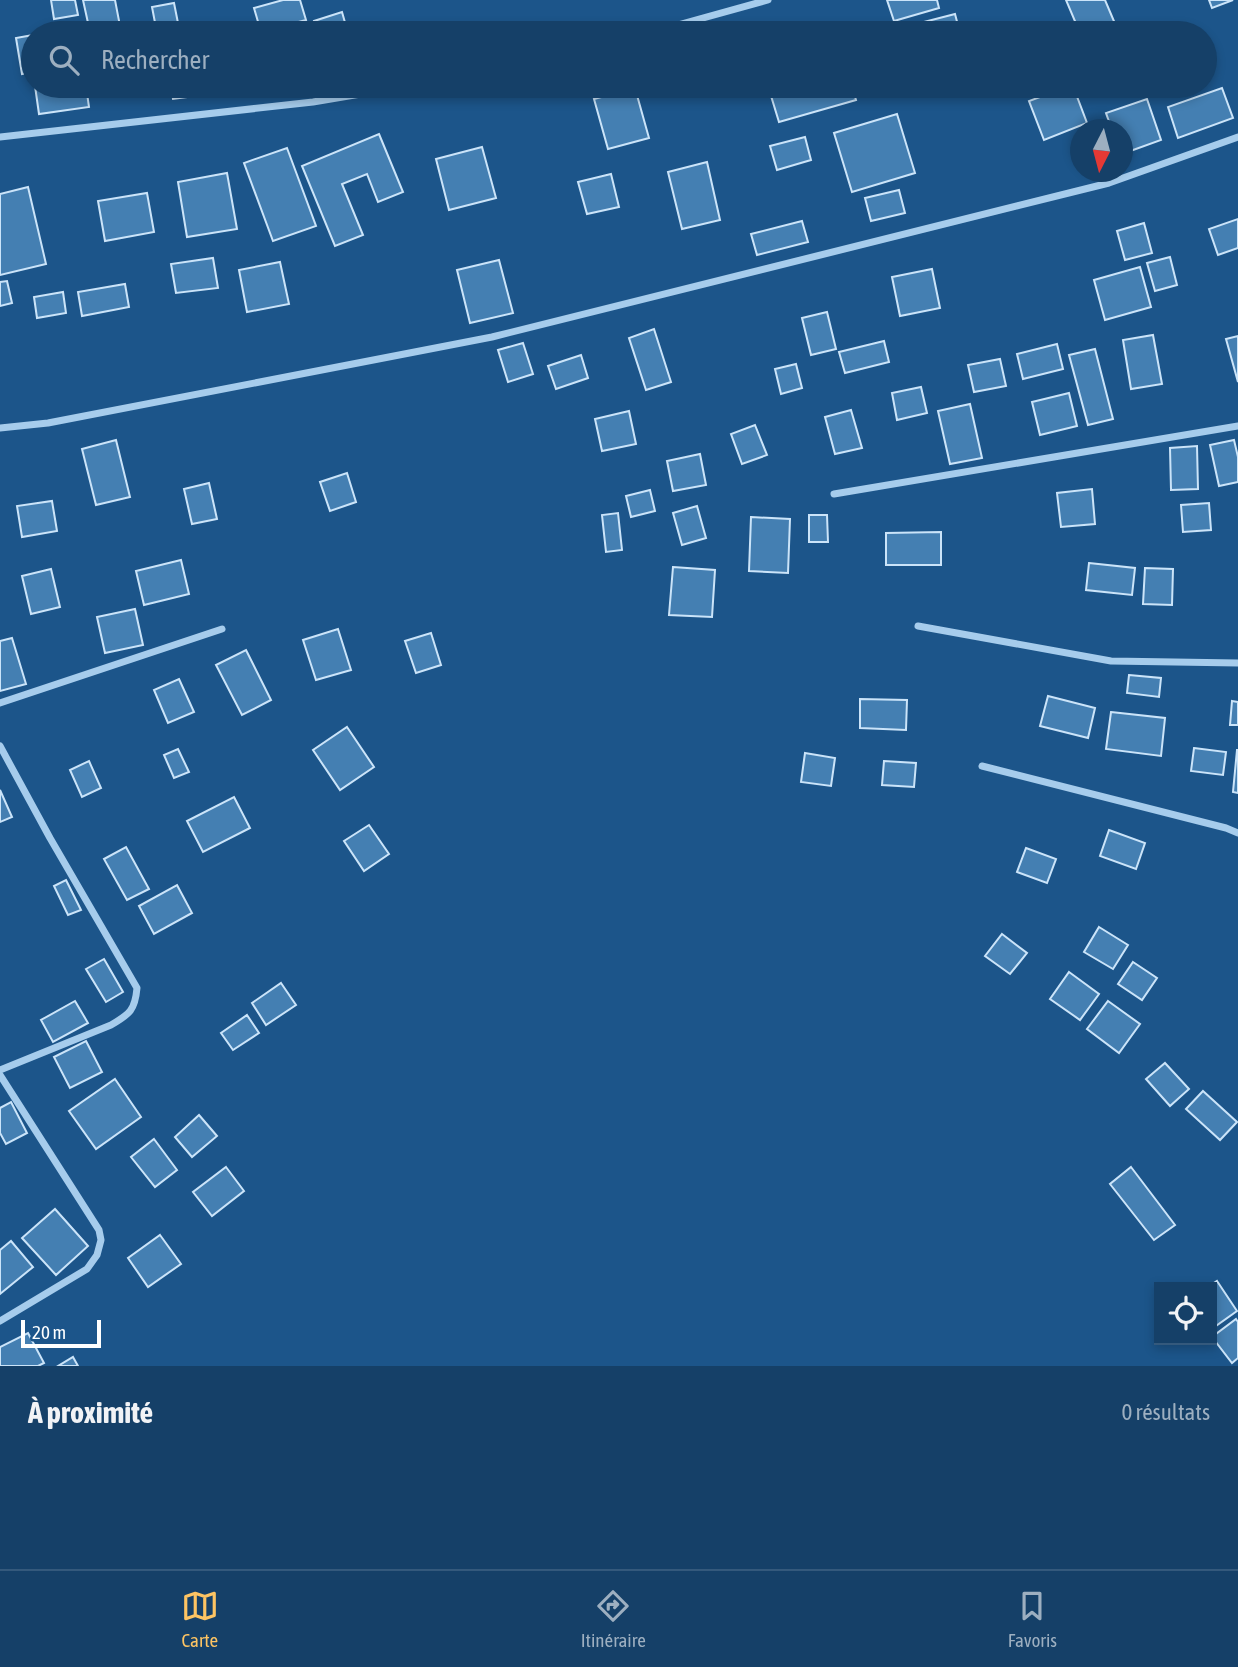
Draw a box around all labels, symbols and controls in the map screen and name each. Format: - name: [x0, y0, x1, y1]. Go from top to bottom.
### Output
- search box: [21, 21, 1217, 98]
- icon: search: [45, 41, 83, 79]
- text: Rechercher: [101, 45, 209, 75]
- north arrow: [1070, 119, 1133, 182]
- map controls: [1154, 1282, 1217, 1345]
- button: locate: [1154, 1282, 1217, 1345]
- scale bar: [21, 1317, 102, 1349]
- text: 20 m: [32, 1321, 66, 1343]
- text: À proximité: [28, 1395, 153, 1429]
- text: 0 résultats: [1121, 1399, 1210, 1425]
- tab: Carte: [181, 1587, 219, 1651]
- tab: Itinéraire: [581, 1587, 646, 1651]
- tab: Favoris: [1008, 1587, 1057, 1651]

